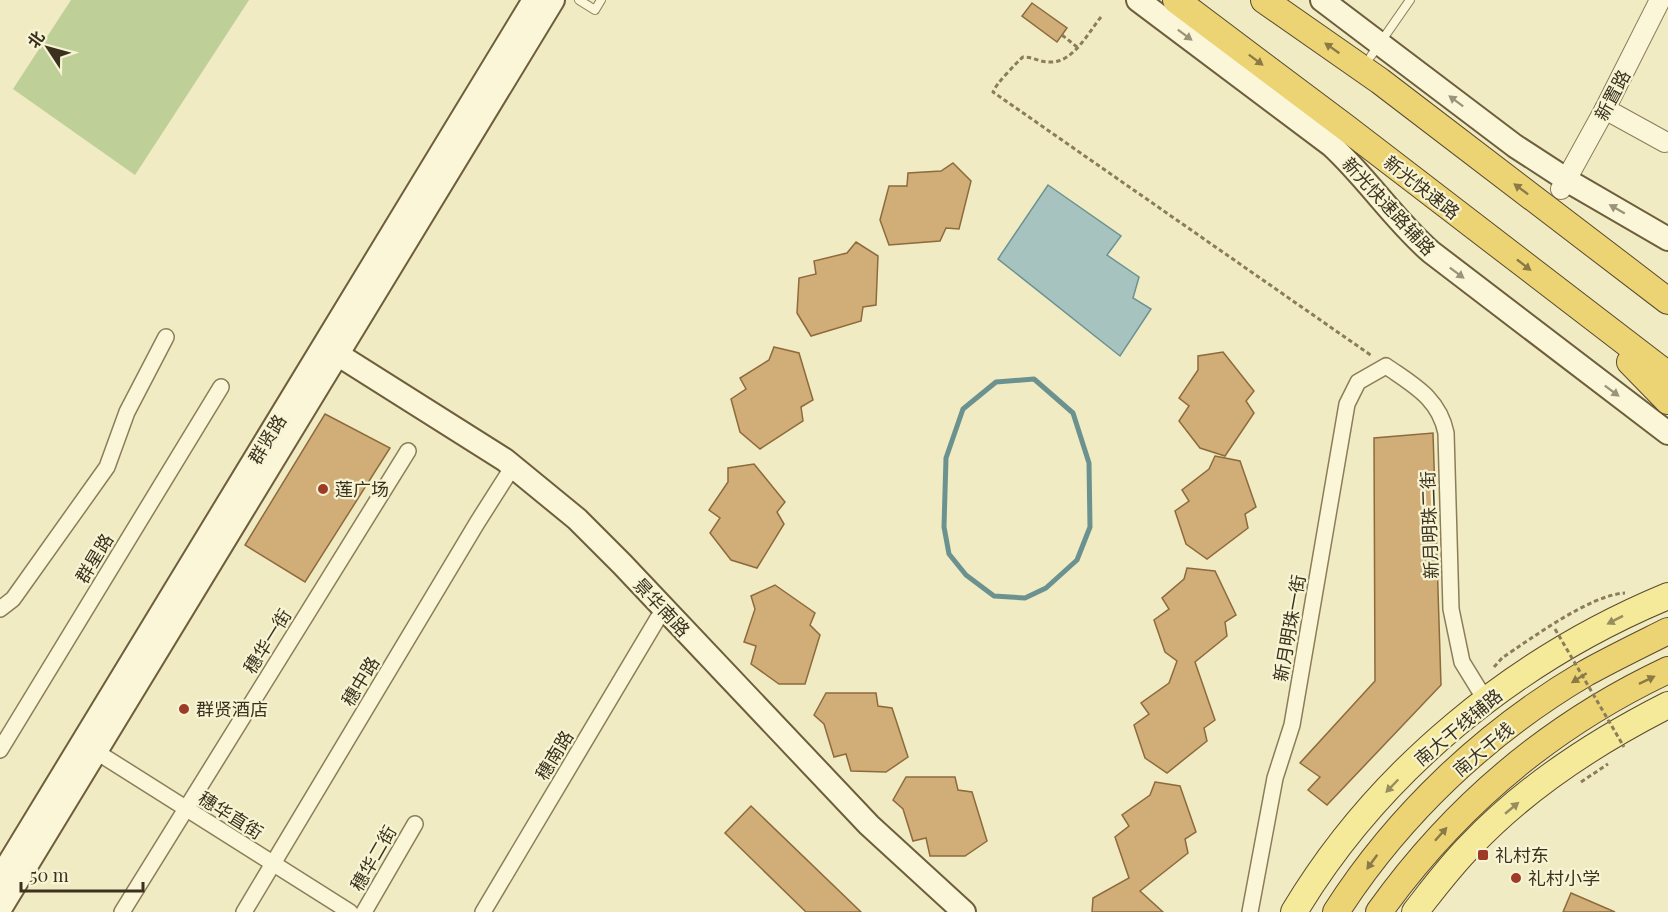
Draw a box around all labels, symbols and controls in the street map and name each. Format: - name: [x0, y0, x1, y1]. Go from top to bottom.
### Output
- north arrow: [18, 18, 78, 78]
- text: 北: [22, 26, 49, 52]
- one-way arrow: [1177, 29, 1192, 41]
- one-way arrow: [1325, 42, 1341, 54]
- one-way arrow: [1248, 54, 1264, 67]
- street label: 新置路: [1589, 66, 1635, 124]
- one-way arrow: [1448, 95, 1463, 107]
- street label: 新光快速路: [1379, 150, 1465, 224]
- street label: 新光快速路辅路: [1337, 152, 1441, 260]
- one-way arrow: [1514, 183, 1530, 195]
- one-way arrow: [1609, 205, 1626, 215]
- one-way arrow: [1516, 259, 1532, 272]
- one-way arrow: [1450, 266, 1465, 278]
- one-way arrow: [1605, 384, 1620, 396]
- street label: 群贤路: [243, 410, 291, 468]
- street label: 新月明珠二街: [1415, 471, 1443, 579]
- place label: 莲广场: [335, 477, 389, 501]
- marker: 莲广场: [316, 482, 330, 496]
- street label: 群星路: [70, 529, 118, 587]
- street label: 景华南路: [629, 572, 695, 642]
- street label: 新月明珠一街: [1268, 573, 1310, 683]
- street label: 穗华一街: [238, 604, 296, 678]
- one-way arrow: [1606, 615, 1623, 625]
- street label: 穗中路: [336, 652, 384, 710]
- one-way arrow: [1571, 672, 1587, 683]
- one-way arrow: [1639, 676, 1656, 685]
- street label: 南大干线辅路: [1410, 684, 1506, 770]
- place label: 群贤酒店: [196, 697, 268, 721]
- marker: 群贤酒店: [177, 702, 191, 716]
- street label: 南大干线: [1448, 718, 1518, 780]
- street label: 穗南路: [530, 726, 578, 784]
- one-way arrow: [1385, 778, 1399, 793]
- street label: 穗华直街: [194, 786, 268, 844]
- one-way arrow: [1504, 801, 1520, 814]
- street label: 穗华二街: [345, 821, 401, 895]
- one-way arrow: [1434, 826, 1448, 841]
- place label: 礼村东: [1495, 843, 1549, 867]
- marker: 礼村东: [1476, 848, 1490, 862]
- one-way arrow: [1366, 854, 1378, 870]
- scale bar: [21, 855, 142, 893]
- text: 50 m: [30, 863, 69, 887]
- place label: 礼村小学: [1528, 866, 1600, 890]
- marker: 礼村小学: [1509, 871, 1523, 885]

